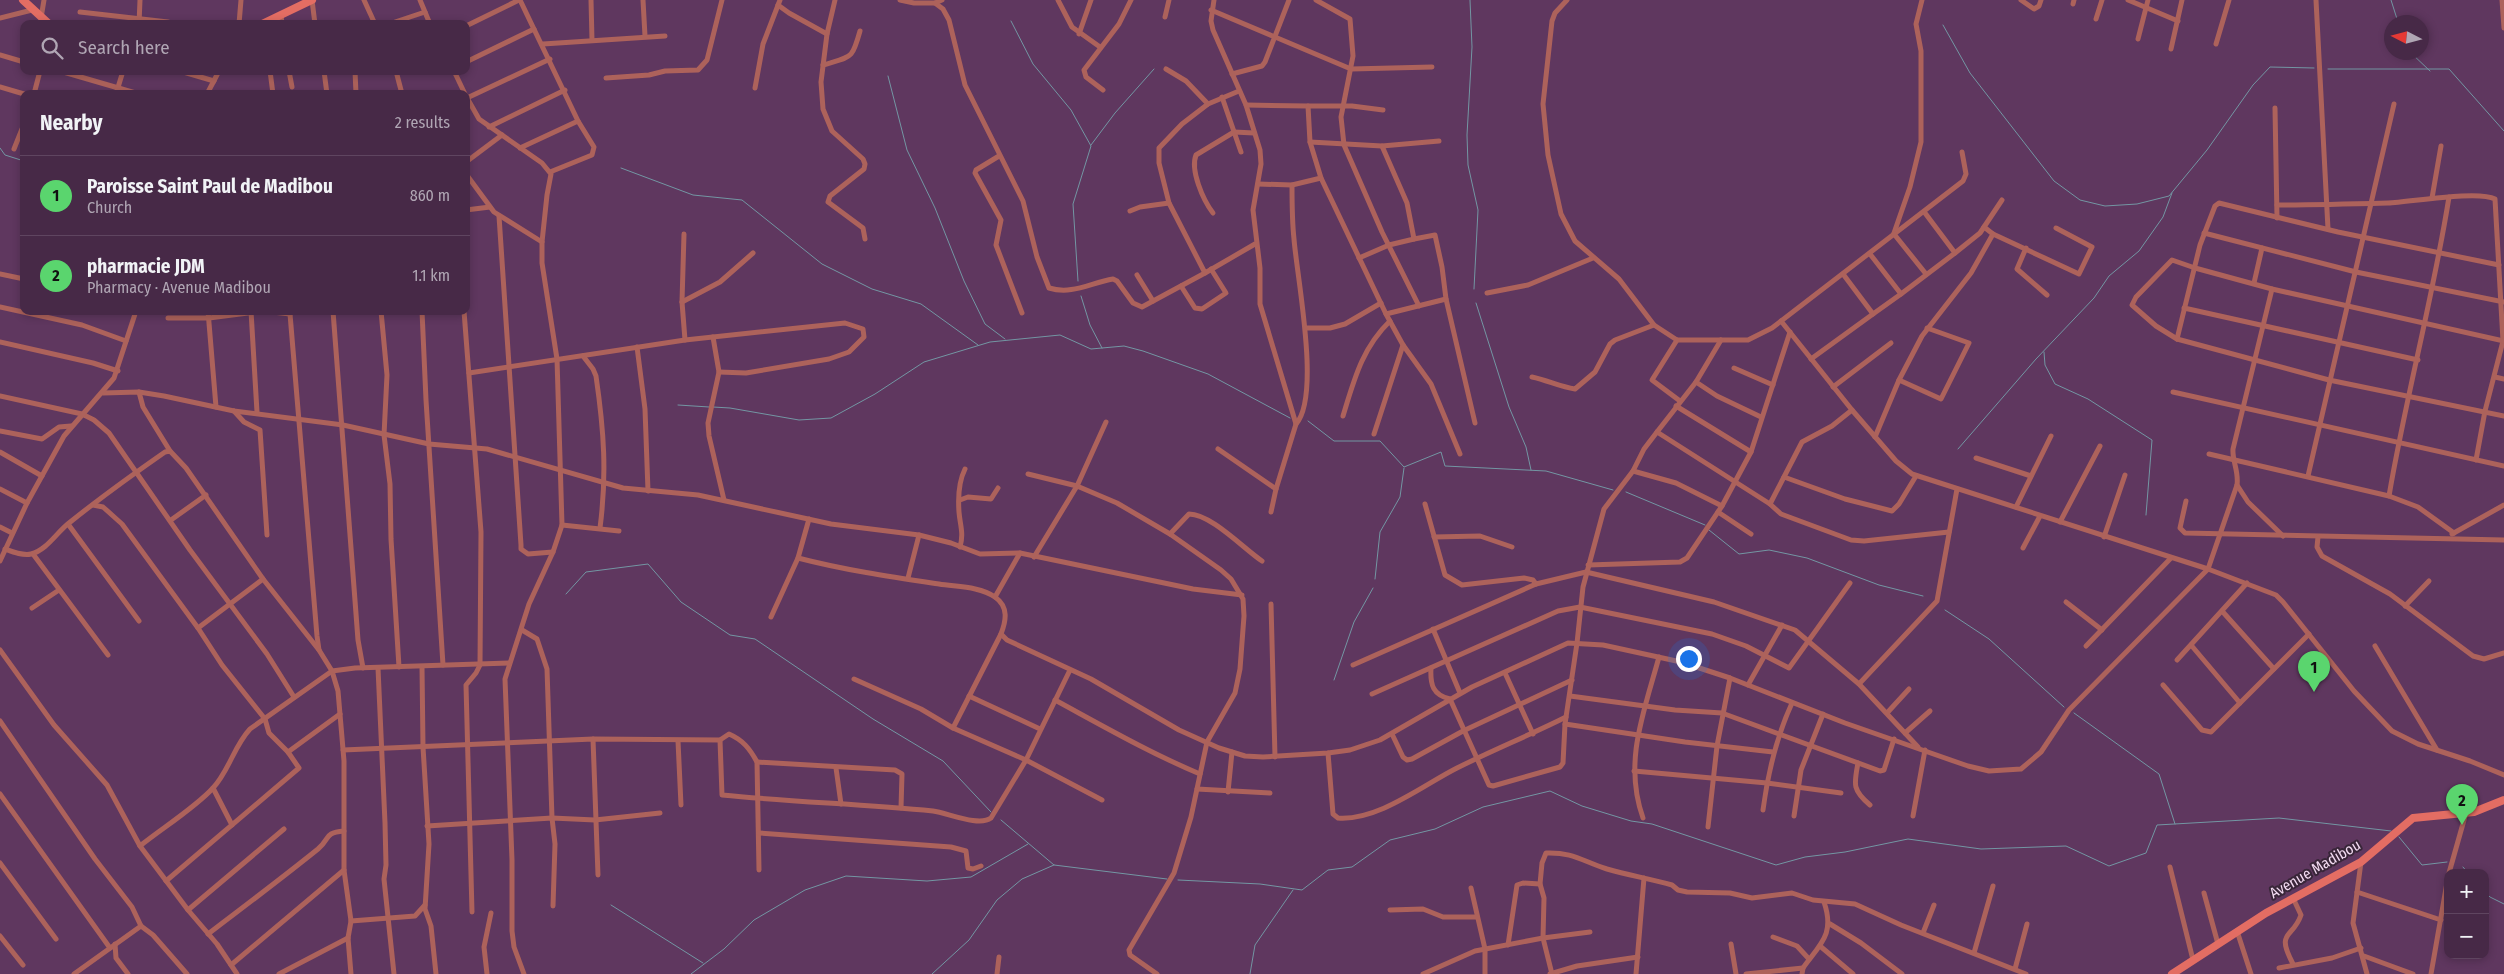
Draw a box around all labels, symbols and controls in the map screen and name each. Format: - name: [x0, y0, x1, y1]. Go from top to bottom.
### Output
- north arrow: [2384, 15, 2429, 60]
- search box: [20, 20, 470, 75]
- icon: search: [38, 34, 66, 62]
- text: Search here: [78, 36, 170, 59]
- text: Nearby: [40, 110, 102, 136]
- text: 2 results: [395, 113, 450, 132]
- text: Paroisse Saint Paul de Madibou: [87, 175, 333, 198]
- text: 1: [53, 186, 59, 205]
- text: 860 m: [410, 186, 450, 205]
- text: Church: [87, 198, 132, 217]
- text: pharmacie JDM: [87, 255, 205, 278]
- text: 2: [52, 266, 60, 285]
- text: 1.1 km: [412, 266, 450, 285]
- text: Pharmacy · Avenue Madibou: [87, 278, 271, 297]
- your location: [1676, 646, 1702, 672]
- pin: 1: [2298, 651, 2330, 692]
- pin: 2: [2446, 784, 2478, 825]
- street label: Avenue Madibou: [2266, 836, 2364, 902]
- map controls: [2444, 869, 2489, 959]
- button: +: [2444, 869, 2489, 914]
- button: −: [2444, 914, 2489, 959]

